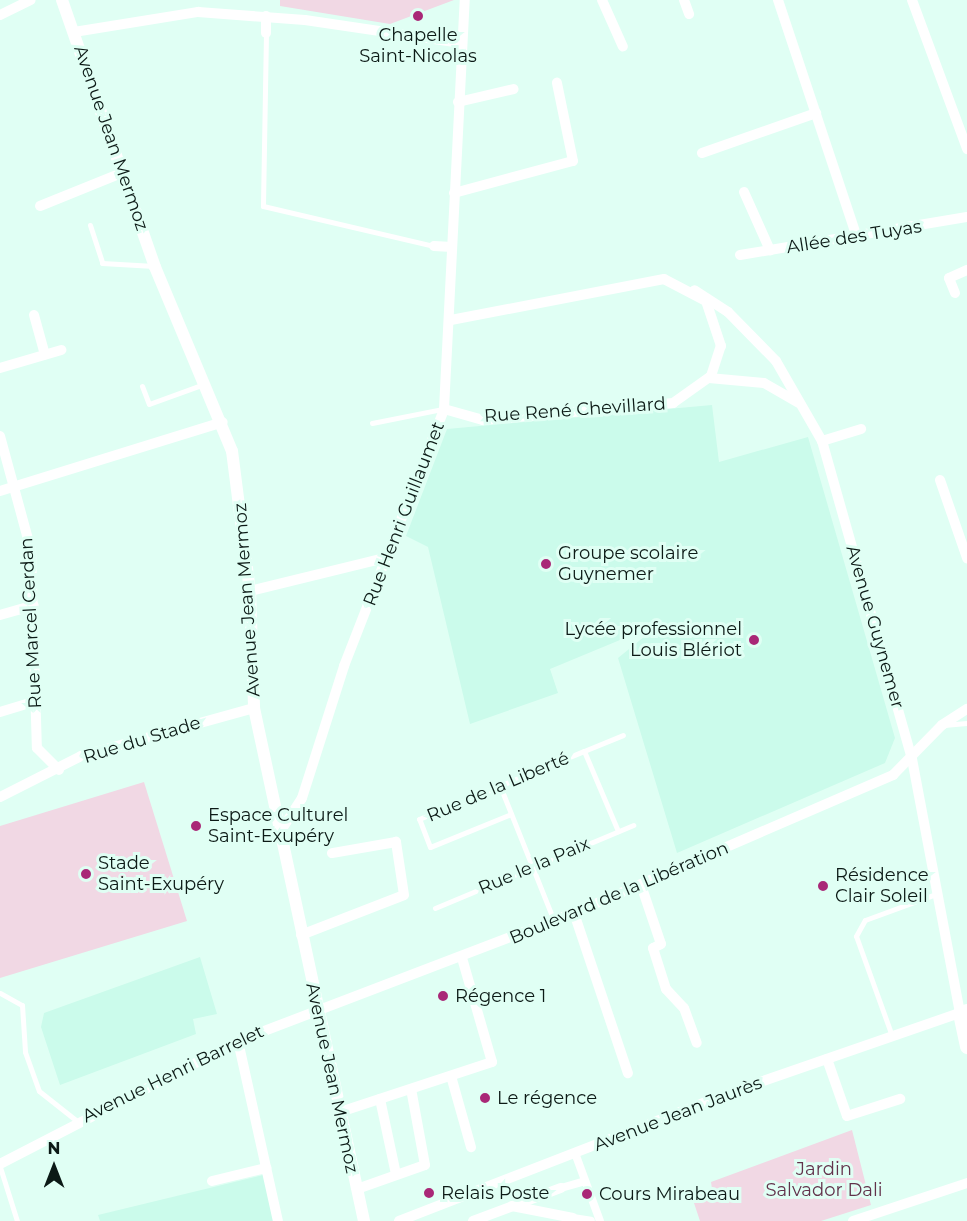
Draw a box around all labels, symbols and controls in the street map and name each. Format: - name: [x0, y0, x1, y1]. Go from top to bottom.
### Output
- marker: Chapelle Saint-Nicolas: [411, 9, 425, 23]
- place label: Chapelle Saint-Nicolas: [359, 25, 477, 68]
- street label: Avenue Jean Mermoz: [69, 43, 153, 233]
- street label: Allée des Tuyas: [785, 216, 923, 258]
- street label: Rue René Chevillard: [483, 393, 667, 427]
- street label: Rue Henri Guillaumet: [359, 419, 449, 609]
- street label: Avenue Jean Mermoz: [229, 502, 265, 698]
- street label: Rue Marcel Cerdan: [16, 537, 46, 709]
- place label: Groupe scolaire Guynemer: [558, 543, 698, 586]
- street label: Avenue Guynemer: [841, 543, 909, 711]
- marker: Groupe scolaire Guynemer: [539, 557, 553, 571]
- place label: Lycée professionnel Louis Blériot: [564, 619, 742, 662]
- marker: Lycée professionnel Louis Blériot: [747, 633, 761, 647]
- street label: Rue du Stade: [81, 712, 203, 768]
- street label: Rue de la Liberté: [424, 747, 572, 827]
- place label: Espace Culturel Saint-Exupéry: [208, 805, 348, 848]
- marker: Espace Culturel Saint-Exupéry: [189, 819, 203, 833]
- street label: Rue le la Paix: [475, 833, 593, 899]
- street label: Boulevard de la Libération: [506, 837, 732, 949]
- place label: Stade Saint-Exupéry: [98, 853, 224, 896]
- place label: Résidence Clair Soleil: [835, 865, 929, 908]
- marker: Stade Saint-Exupéry: [79, 867, 93, 881]
- marker: Résidence Clair Soleil: [816, 879, 830, 893]
- street label: Avenue Jean Mermoz: [301, 981, 363, 1175]
- place label: Régence 1: [455, 985, 546, 1007]
- marker: Régence 1: [436, 989, 450, 1003]
- street label: Avenue Henri Barrelet: [79, 1021, 267, 1127]
- street label: Avenue Jean Jaurès: [591, 1072, 765, 1156]
- place label: Le régence: [497, 1087, 597, 1109]
- marker: Le régence: [478, 1091, 492, 1105]
- north arrow: [24, 1137, 84, 1197]
- text: N: [48, 1139, 60, 1158]
- park label: Jardin Salvador Dali: [765, 1159, 883, 1202]
- place label: Relais Poste: [441, 1182, 549, 1204]
- place label: Cours Mirabeau: [599, 1183, 740, 1205]
- marker: Relais Poste: [422, 1186, 436, 1200]
- marker: Cours Mirabeau: [580, 1187, 594, 1201]

